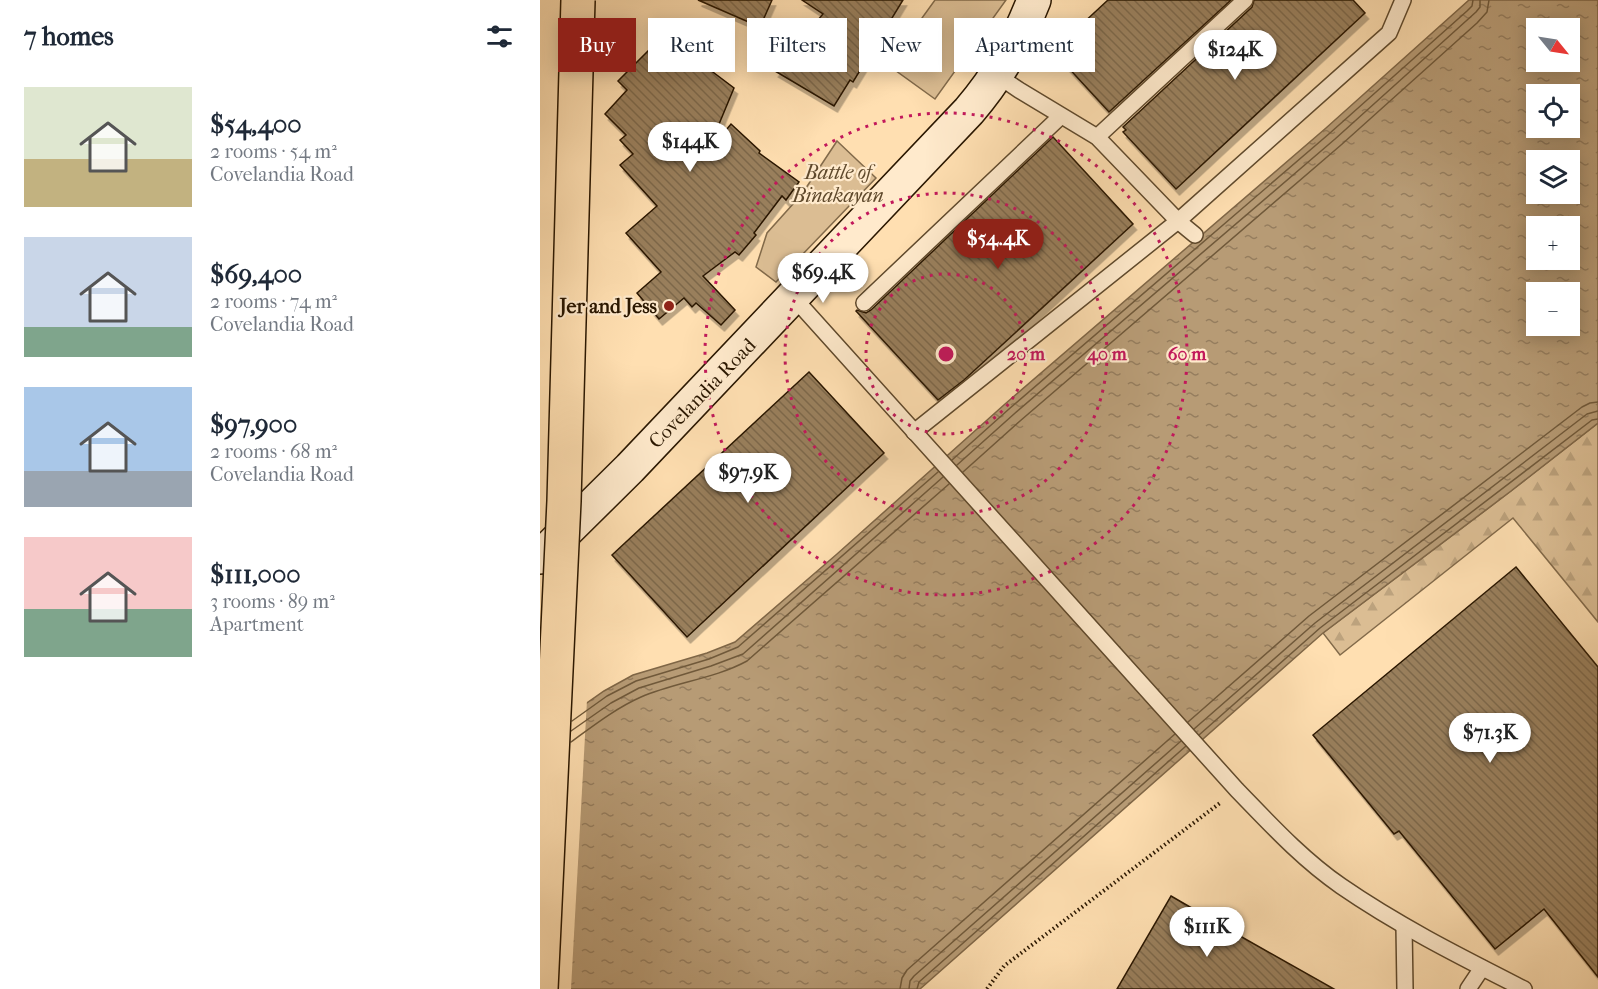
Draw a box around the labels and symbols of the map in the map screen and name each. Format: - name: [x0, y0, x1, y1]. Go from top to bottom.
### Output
- north arrow: [1526, 18, 1580, 72]
- pin: $124K: [1193, 30, 1277, 81]
- pin: $144K: [648, 122, 732, 173]
- park label: Battle of Binakayan: [791, 161, 884, 207]
- pin: $54.4K: [949, 219, 1047, 270]
- pin: $69.4K: [774, 253, 872, 304]
- place label: Jer and Jess: [558, 295, 658, 318]
- marker: Jer and Jess: [662, 299, 676, 313]
- street label: Covelandia Road: [644, 333, 761, 453]
- centre of rings: [936, 344, 956, 364]
- text: 20 m: [1007, 344, 1046, 365]
- text: 40 m: [1086, 344, 1128, 365]
- text: 60 m: [1168, 344, 1207, 365]
- pin: $97.9K: [699, 453, 797, 504]
- pin: $71.3K: [1441, 713, 1539, 764]
- pin: $111K: [1165, 907, 1249, 958]

